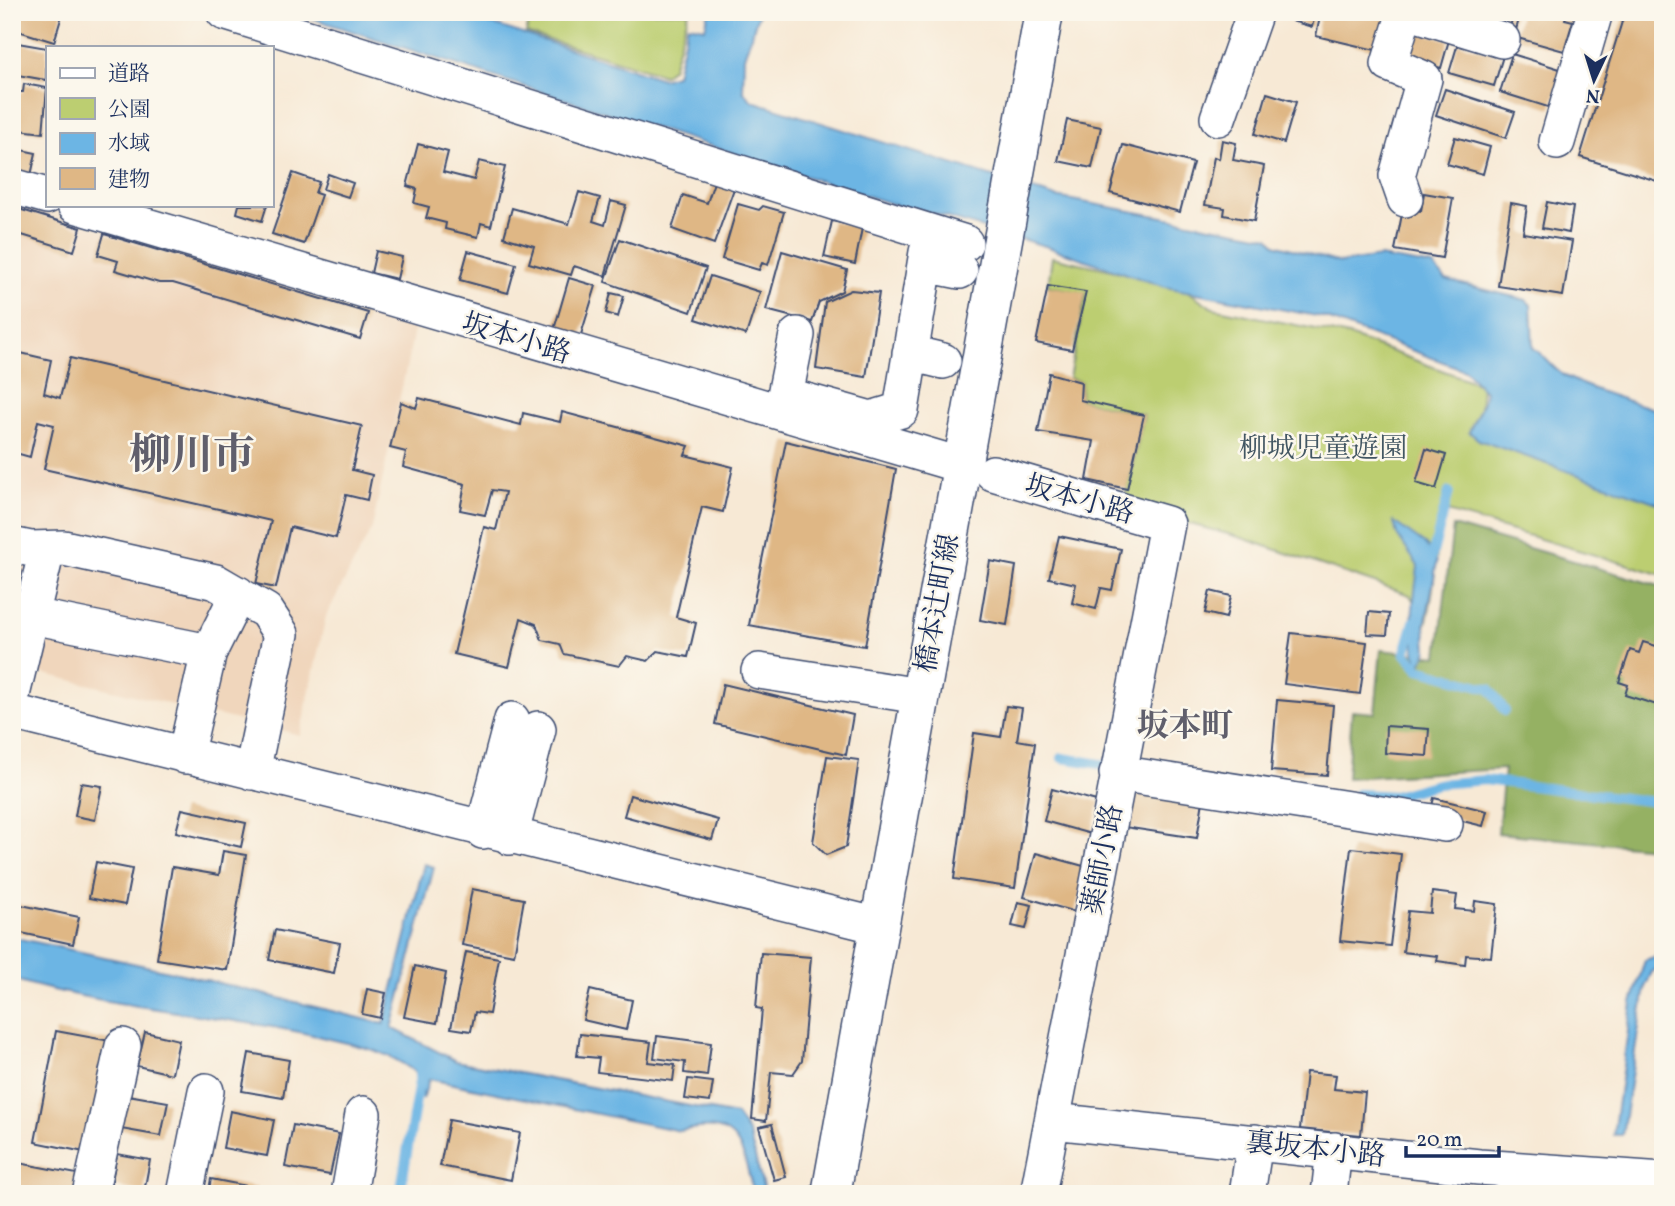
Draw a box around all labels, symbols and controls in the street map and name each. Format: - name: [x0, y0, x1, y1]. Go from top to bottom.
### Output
- legend: [46, 46, 273, 206]
- north arrow: [1560, 46, 1630, 116]
- text: 道路: [108, 60, 150, 89]
- text: N: [1585, 81, 1601, 108]
- text: 公園: [108, 96, 150, 125]
- text: 水域: [108, 130, 150, 159]
- text: 建物: [108, 166, 150, 195]
- street label: 坂本小路: [457, 304, 576, 374]
- district label: 柳川市: [129, 428, 255, 487]
- park label: 柳城児童遊園: [1239, 430, 1407, 469]
- street label: 坂本小路: [1020, 466, 1139, 535]
- street label: 橋本辻町線: [907, 531, 970, 676]
- district label: 坂本町: [1137, 706, 1233, 750]
- street label: 薬師小路: [1074, 801, 1133, 918]
- scale bar: [1406, 1115, 1498, 1159]
- street label: 裏坂本小路: [1244, 1124, 1387, 1177]
- text: 20 m: [1416, 1126, 1462, 1155]

